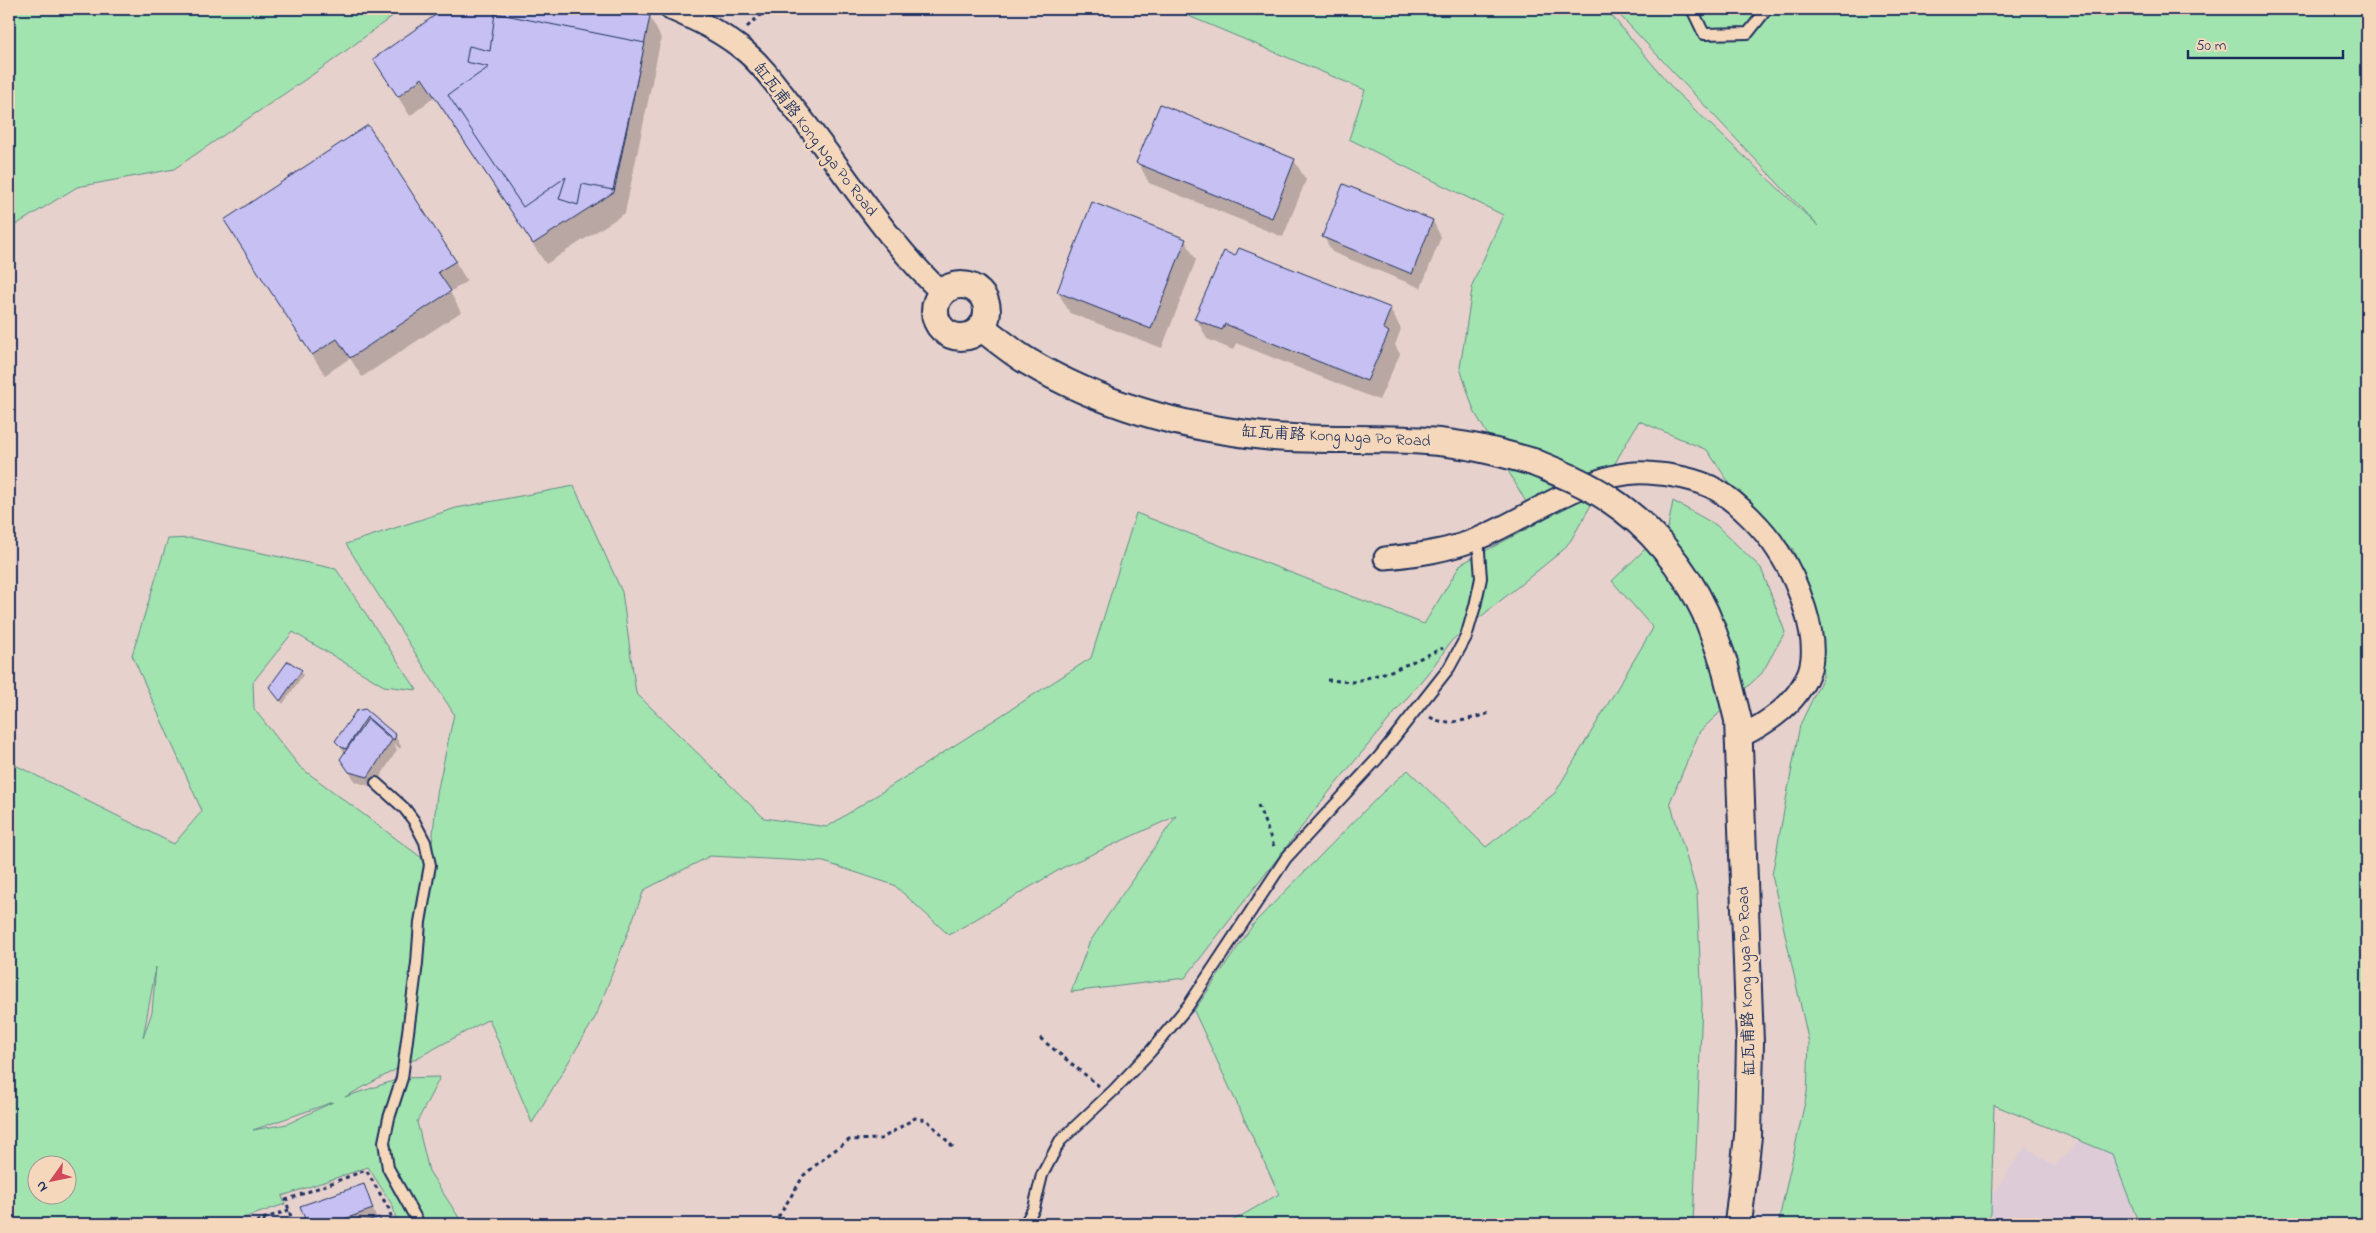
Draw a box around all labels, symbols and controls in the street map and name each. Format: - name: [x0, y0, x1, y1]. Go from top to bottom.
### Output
- scale bar: [2188, 28, 2344, 60]
- text: 50 m: [2196, 35, 2227, 57]
- street label: 缸瓦甫路 Kong Nga Po Road: [747, 58, 883, 222]
- street label: 缸瓦甫路 Kong Nga Po Road: [1241, 420, 1431, 454]
- street label: 缸瓦甫路 Kong Nga Po Road: [1732, 886, 1762, 1076]
- north arrow: [28, 1156, 78, 1206]
- text: N: [31, 1177, 54, 1196]

